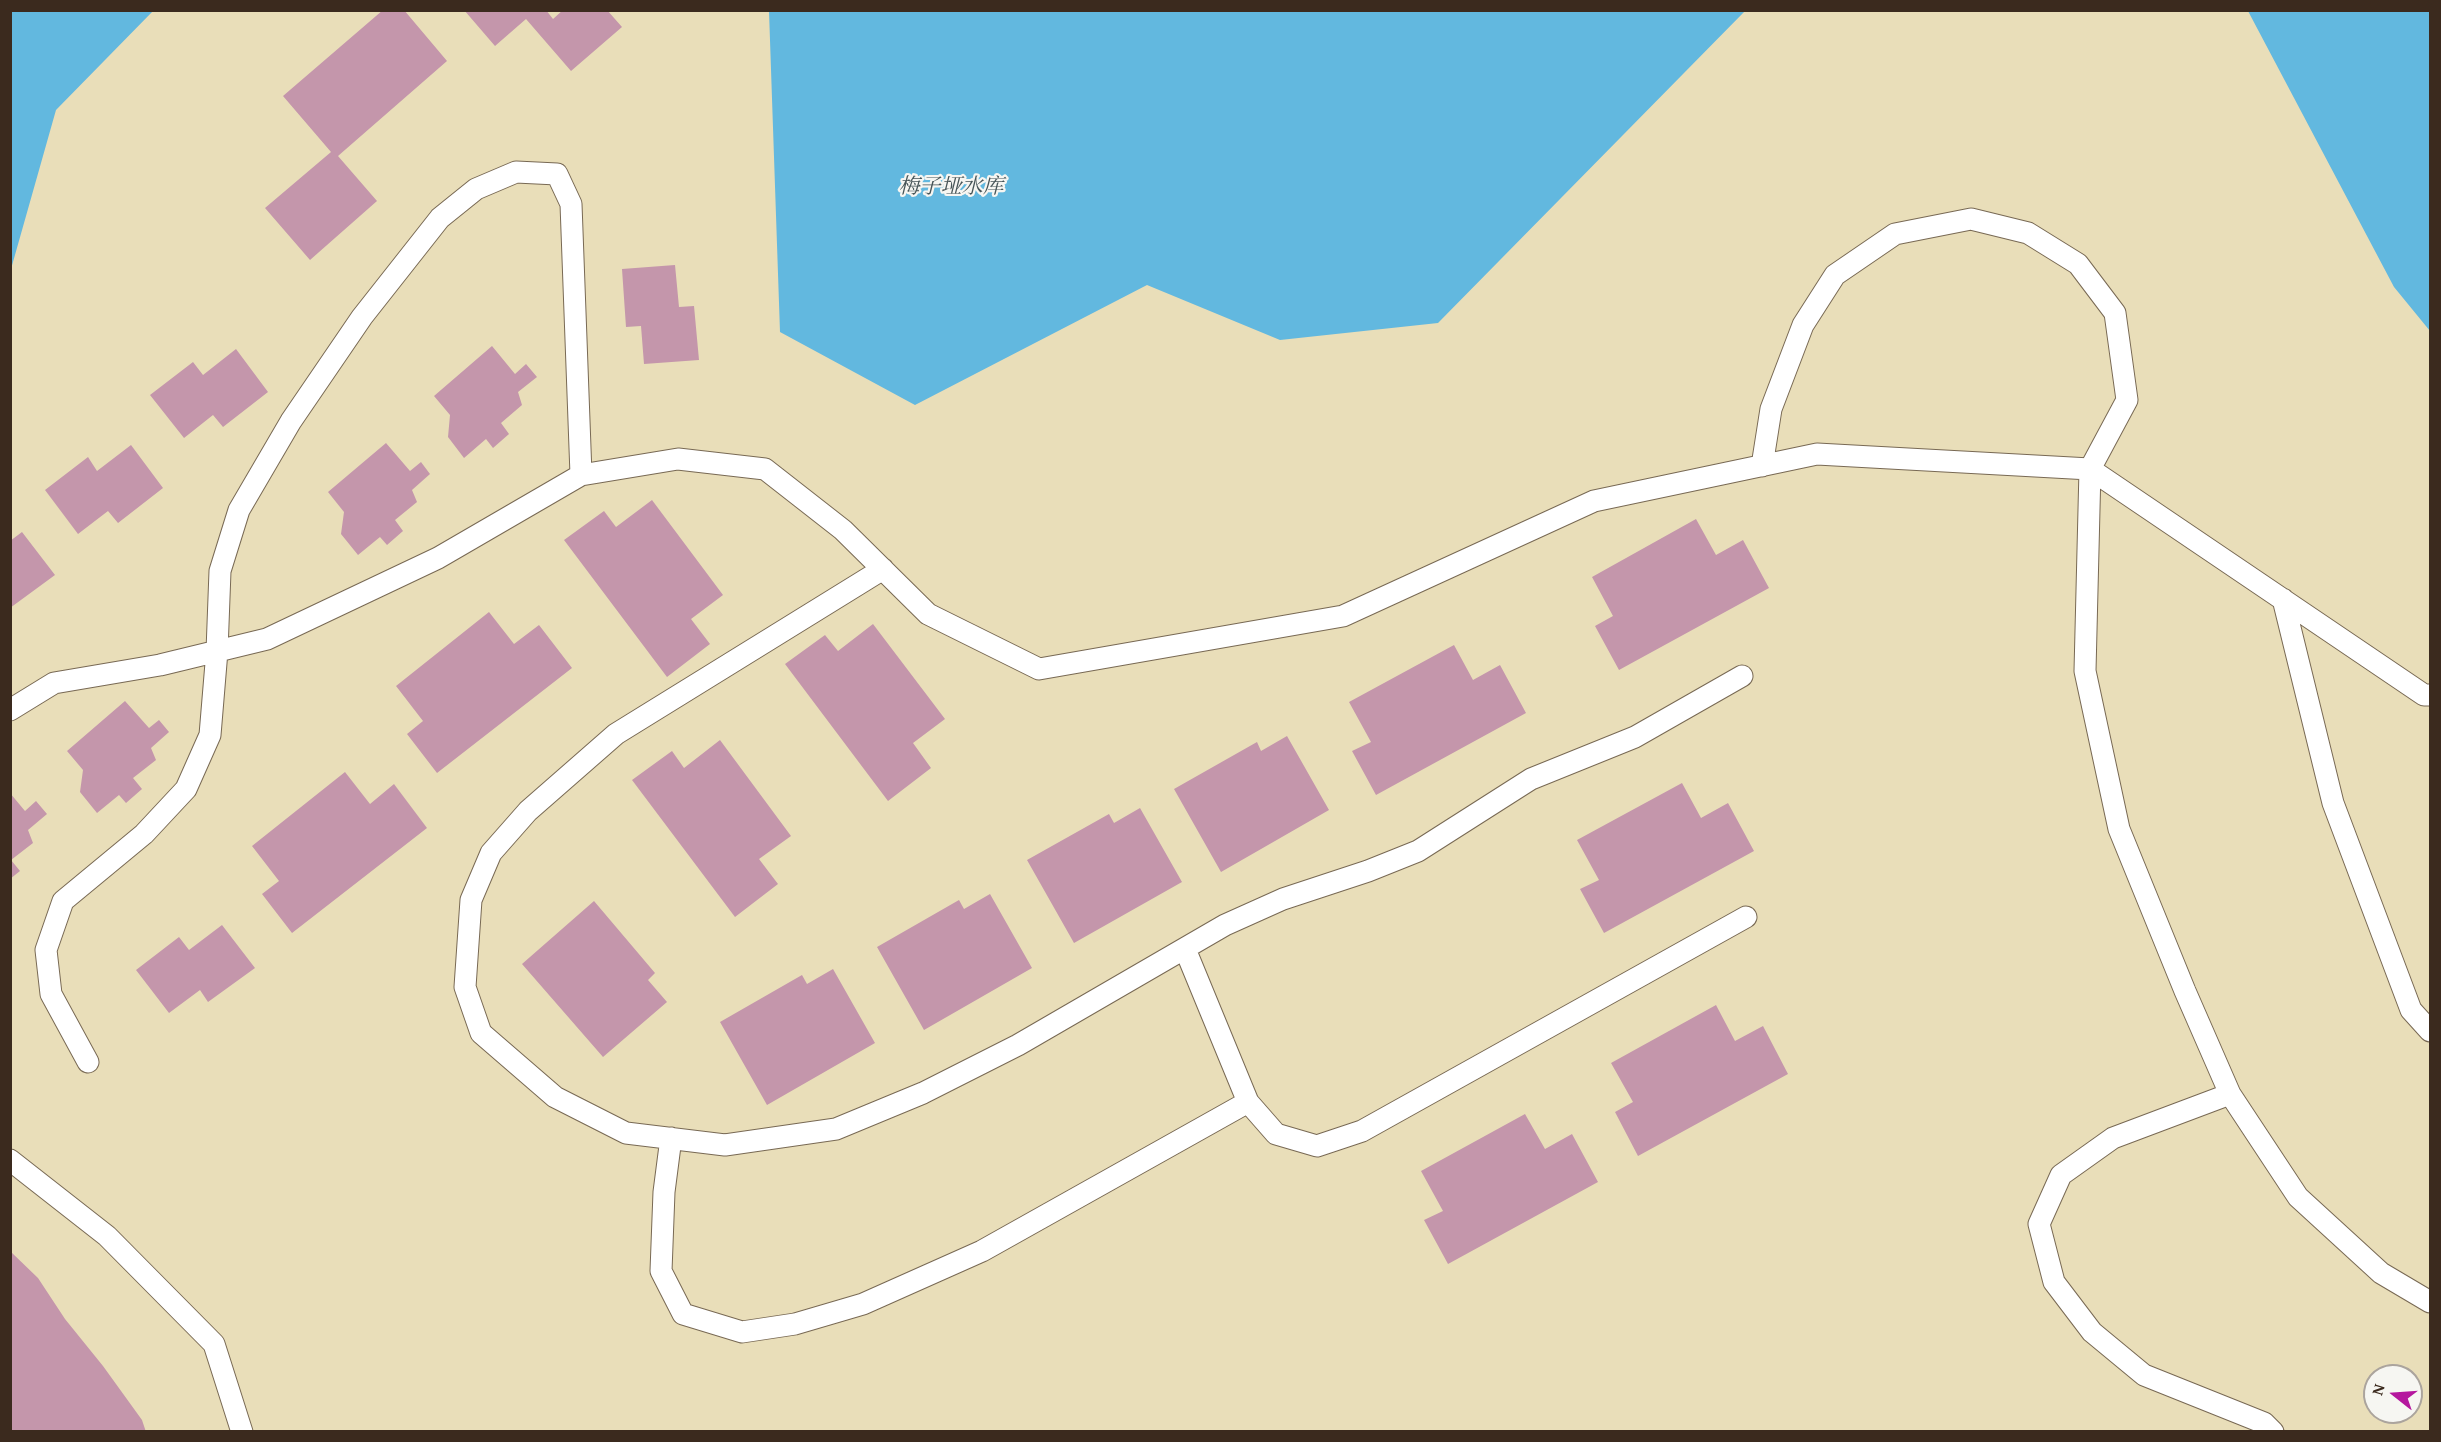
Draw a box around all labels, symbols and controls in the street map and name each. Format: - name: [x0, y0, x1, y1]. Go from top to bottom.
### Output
- water label: 梅子垭水库: [899, 175, 1003, 201]
- north arrow: [2363, 1364, 2423, 1424]
- text: N: [2365, 1381, 2391, 1398]

